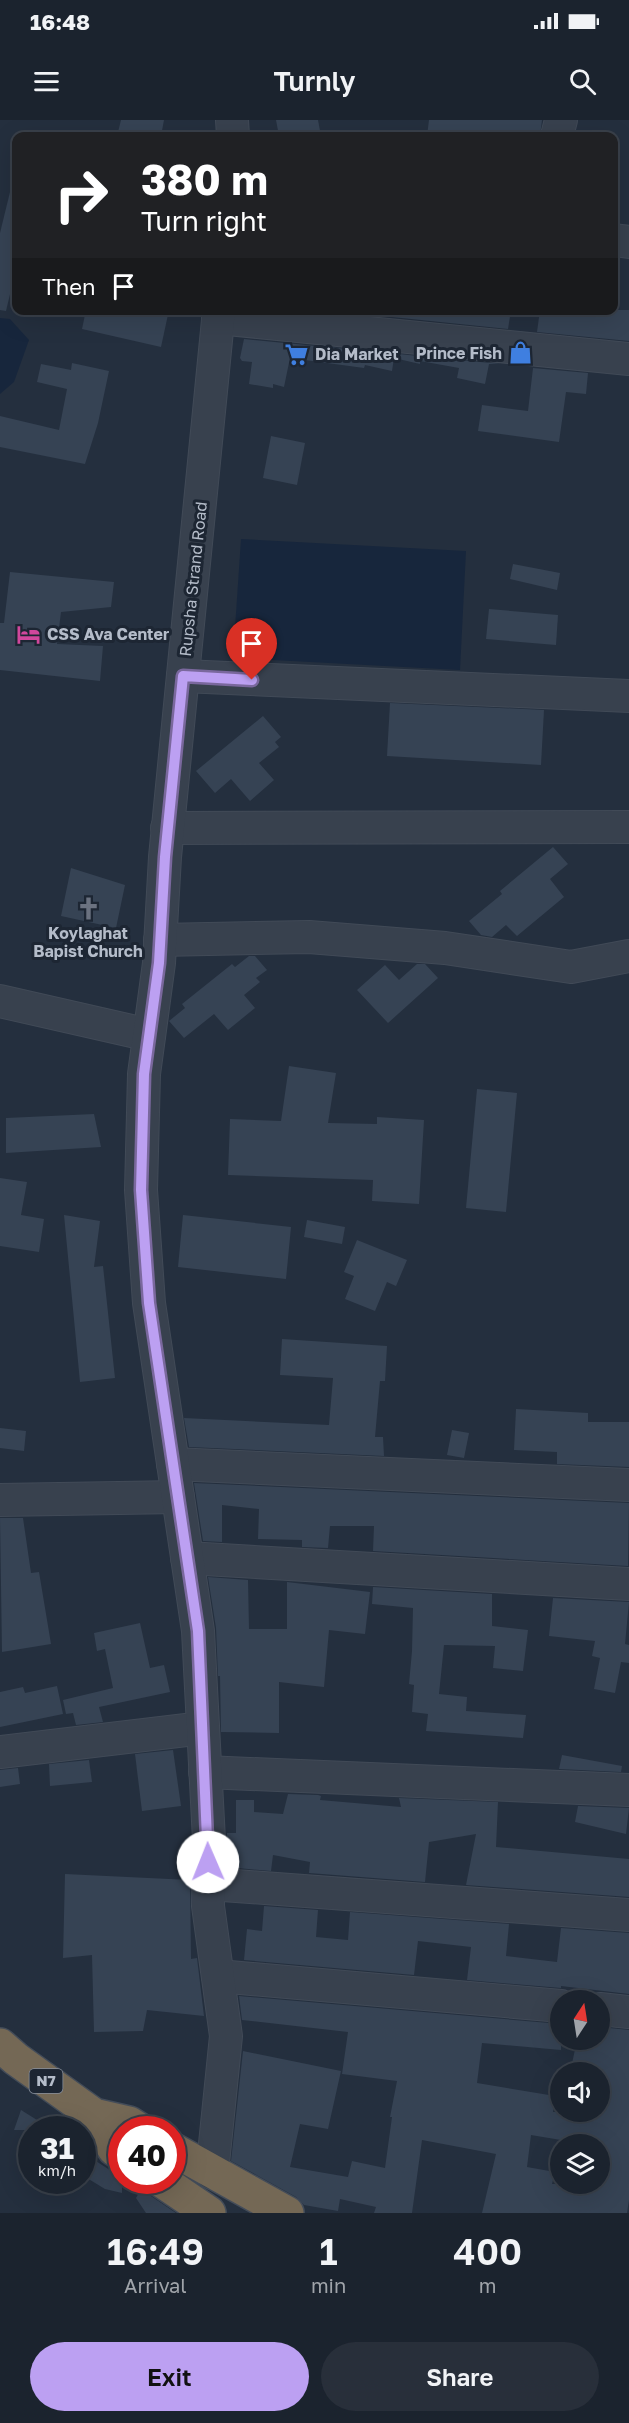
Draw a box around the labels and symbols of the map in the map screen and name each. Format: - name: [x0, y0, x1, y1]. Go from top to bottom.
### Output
- shop icon: Prince Fish: [507, 340, 533, 366]
- supermarket icon: Dia Market: [284, 341, 310, 367]
- place label: Prince Fish: [416, 343, 502, 363]
- place label: Dia Market: [315, 344, 399, 364]
- street label: Rupsha Strand Road: [175, 500, 211, 658]
- pin: [226, 618, 277, 680]
- hotel icon: CSS Ava Center: [16, 621, 42, 647]
- place label: CSS Ava Center: [47, 624, 169, 644]
- church icon: Koylaghat Bapist Church: [75, 895, 101, 921]
- place label: Koylaghat Bapist Church: [33, 923, 143, 961]
- position arrow: [176, 1830, 240, 1894]
- north arrow: [550, 1990, 610, 2050]
- road number: N7: [30, 2069, 63, 2093]
- speed limit sign: 40: [108, 2116, 186, 2194]

